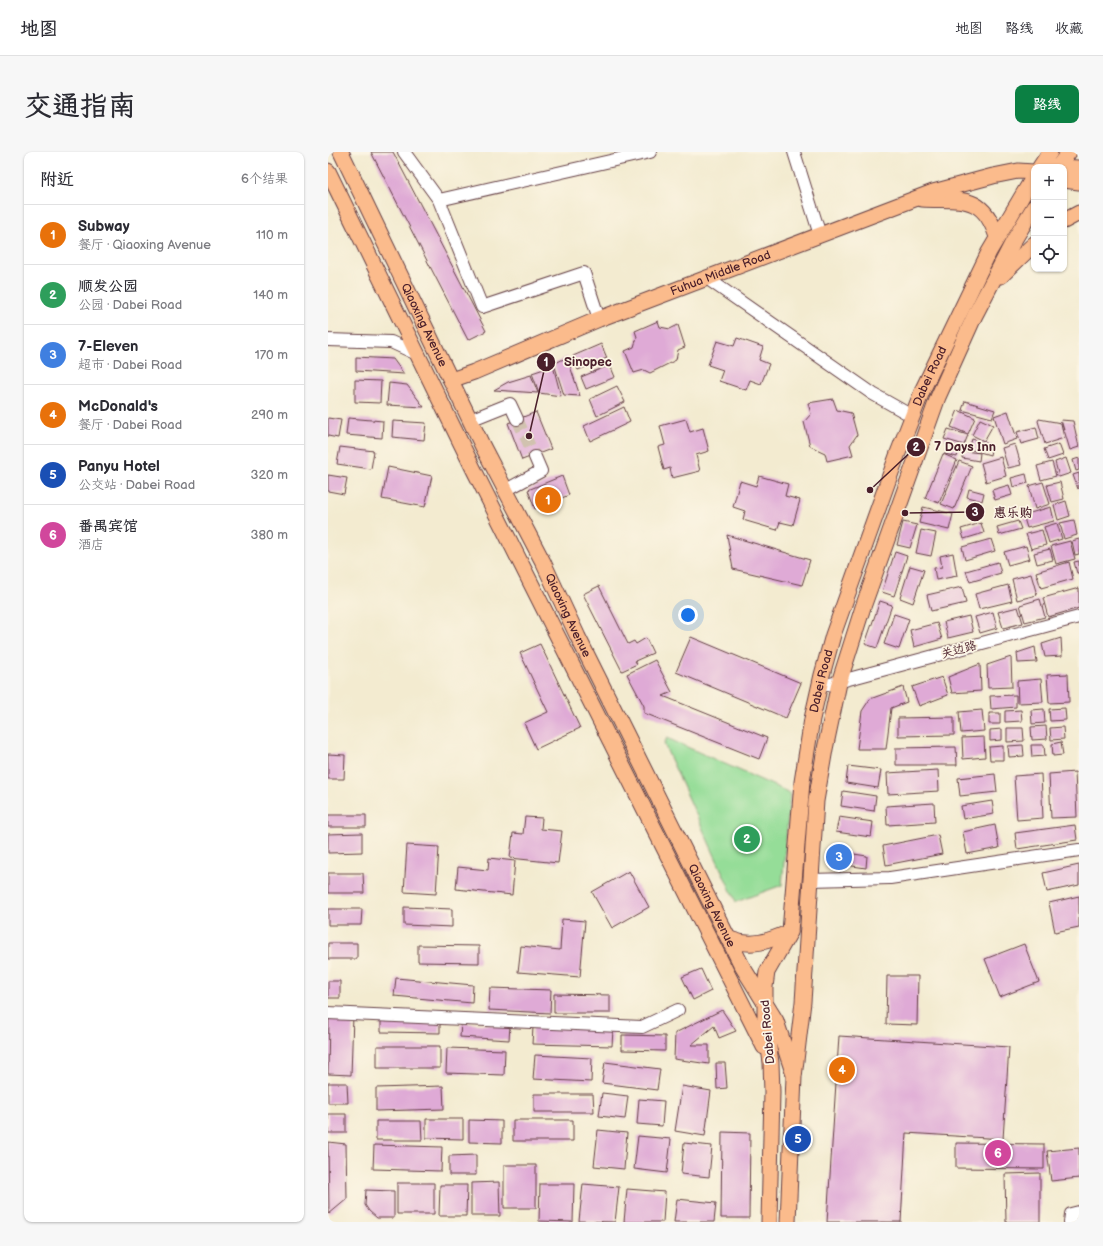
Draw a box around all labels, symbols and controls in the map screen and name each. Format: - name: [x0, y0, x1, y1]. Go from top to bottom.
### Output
- text: 地图: [20, 18, 58, 41]
- text: 地图: [955, 20, 983, 37]
- text: 路线: [1005, 20, 1033, 37]
- text: 收藏: [1055, 20, 1083, 37]
- button: 路线: [1015, 85, 1079, 123]
- text: 交通指南: [24, 90, 136, 123]
- map controls: [1031, 164, 1067, 272]
- button: +: [1031, 164, 1067, 200]
- text: 附近: [40, 170, 74, 190]
- text: 6个结果: [241, 171, 288, 187]
- button: −: [1031, 200, 1067, 236]
- text: Subway: [78, 217, 130, 236]
- text: 1: [50, 227, 56, 243]
- text: 110 m: [256, 227, 288, 243]
- button: locate: [1031, 236, 1067, 272]
- text: 餐厅 · Qiaoxing Avenue: [78, 237, 211, 253]
- street label: Fuhua Middle Road: [668, 247, 773, 299]
- text: 顺发公园: [78, 277, 138, 296]
- street label: Qiaoxing Avenue: [398, 281, 451, 369]
- text: 2: [49, 287, 57, 303]
- text: 140 m: [253, 287, 288, 303]
- text: 公园 · Dabei Road: [78, 297, 182, 313]
- text: 7-Eleven: [78, 337, 138, 356]
- street label: Dabei Road: [910, 344, 950, 408]
- text: 3: [49, 347, 57, 363]
- text: 170 m: [255, 347, 288, 363]
- callout: Sinopec: [536, 349, 620, 374]
- text: Sinopec: [564, 354, 612, 370]
- text: 1: [543, 355, 549, 370]
- text: 超市 · Dabei Road: [78, 357, 182, 373]
- text: McDonald's: [78, 397, 158, 416]
- text: 4: [49, 407, 57, 423]
- text: 290 m: [251, 407, 288, 423]
- text: 餐厅 · Dabei Road: [78, 417, 182, 433]
- callout: 7 Days Inn: [906, 434, 1004, 459]
- text: 7 Days Inn: [934, 439, 996, 455]
- text: 2: [912, 440, 920, 455]
- text: Panyu Hotel: [78, 457, 160, 476]
- text: 5: [49, 467, 57, 483]
- text: 320 m: [250, 467, 288, 483]
- text: 公交站 · Dabei Road: [78, 477, 195, 493]
- pin: 1: [535, 485, 561, 515]
- callout: 惠乐购: [965, 500, 1040, 525]
- text: 3: [971, 505, 979, 520]
- text: 惠乐购: [993, 505, 1033, 521]
- text: 番禺宾馆: [78, 517, 138, 536]
- text: 6: [49, 527, 57, 543]
- text: 380 m: [251, 527, 288, 543]
- text: 酒店: [78, 537, 104, 553]
- street label: Qiaoxing Avenue: [542, 571, 594, 660]
- your location: [678, 605, 698, 625]
- street label: 关边路: [940, 638, 978, 662]
- street label: Dabei Road: [806, 648, 836, 714]
- pin: 2: [734, 824, 760, 854]
- pin: 3: [826, 842, 852, 872]
- street label: Qiaoxing Avenue: [685, 861, 739, 950]
- street label: Dabei Road: [758, 999, 778, 1065]
- pin: 4: [829, 1055, 855, 1085]
- pin: 5: [785, 1124, 811, 1154]
- pin: 6: [985, 1138, 1011, 1168]

